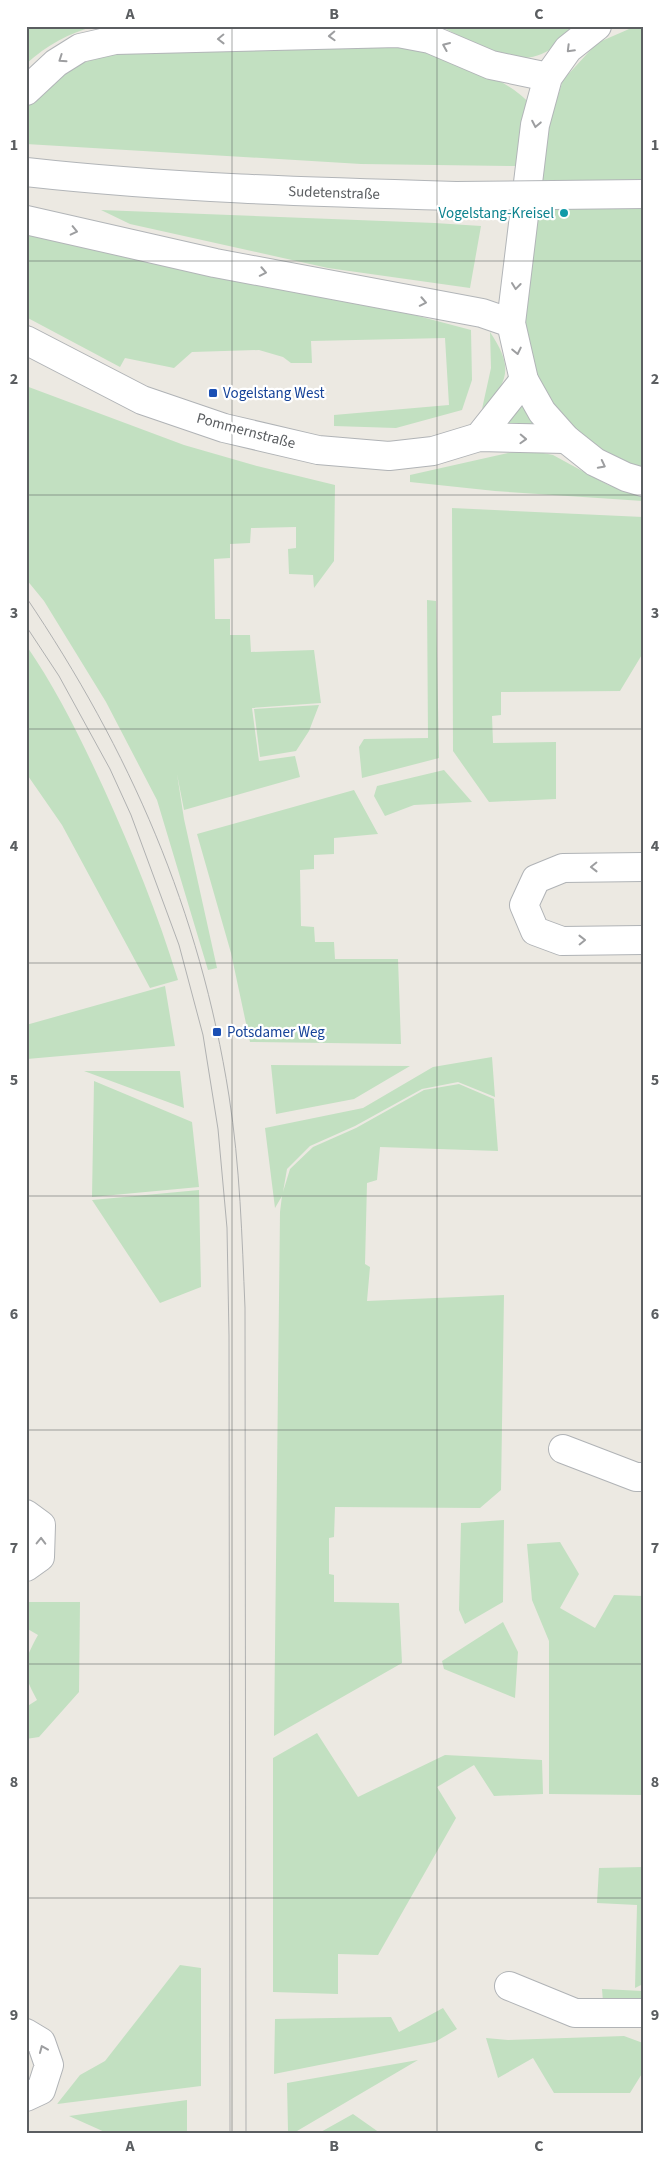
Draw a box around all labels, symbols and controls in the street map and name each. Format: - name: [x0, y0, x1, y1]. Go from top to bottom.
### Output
- text: A: [124, 3, 135, 25]
- text: B: [329, 3, 339, 25]
- text: C: [534, 3, 544, 25]
- one-way arrow: [328, 30, 336, 41]
- one-way arrow: [216, 33, 224, 44]
- one-way arrow: [442, 41, 451, 52]
- one-way arrow: [567, 43, 576, 52]
- one-way arrow: [59, 53, 68, 62]
- one-way arrow: [531, 120, 542, 129]
- text: 1: [10, 134, 18, 156]
- text: 1: [651, 134, 659, 156]
- street label: Sudetenstraße: [288, 181, 380, 205]
- place label: Vogelstang-Kreisel: [439, 203, 554, 224]
- marker: Vogelstang-Kreisel: [558, 207, 570, 219]
- one-way arrow: [69, 225, 78, 236]
- one-way arrow: [258, 267, 267, 277]
- one-way arrow: [511, 281, 521, 290]
- one-way arrow: [418, 297, 427, 307]
- one-way arrow: [511, 347, 522, 356]
- text: 2: [10, 368, 18, 390]
- text: 2: [651, 368, 659, 390]
- place label: Vogelstang West: [223, 383, 325, 404]
- marker: Vogelstang West: [207, 387, 219, 399]
- street label: Pommernstraße: [194, 408, 298, 454]
- one-way arrow: [519, 434, 527, 445]
- one-way arrow: [597, 459, 606, 469]
- text: 3: [10, 602, 18, 624]
- text: 3: [651, 602, 659, 624]
- text: 4: [10, 835, 19, 857]
- text: 4: [651, 835, 660, 857]
- one-way arrow: [590, 862, 598, 872]
- one-way arrow: [579, 935, 587, 945]
- place label: Potsdamer Weg: [227, 1022, 325, 1043]
- marker: Potsdamer Weg: [211, 1026, 223, 1038]
- text: 5: [10, 1069, 18, 1091]
- text: 5: [651, 1069, 659, 1091]
- text: 6: [10, 1303, 18, 1325]
- text: 6: [651, 1303, 659, 1325]
- one-way arrow: [36, 1536, 46, 1544]
- text: 7: [10, 1537, 18, 1559]
- text: 7: [651, 1537, 659, 1559]
- text: 8: [10, 1771, 18, 1793]
- text: 8: [651, 1771, 659, 1793]
- text: 9: [10, 2004, 18, 2026]
- text: 9: [651, 2004, 659, 2026]
- one-way arrow: [38, 2045, 49, 2054]
- text: A: [124, 2135, 135, 2157]
- text: B: [329, 2135, 339, 2157]
- text: C: [534, 2135, 544, 2157]

